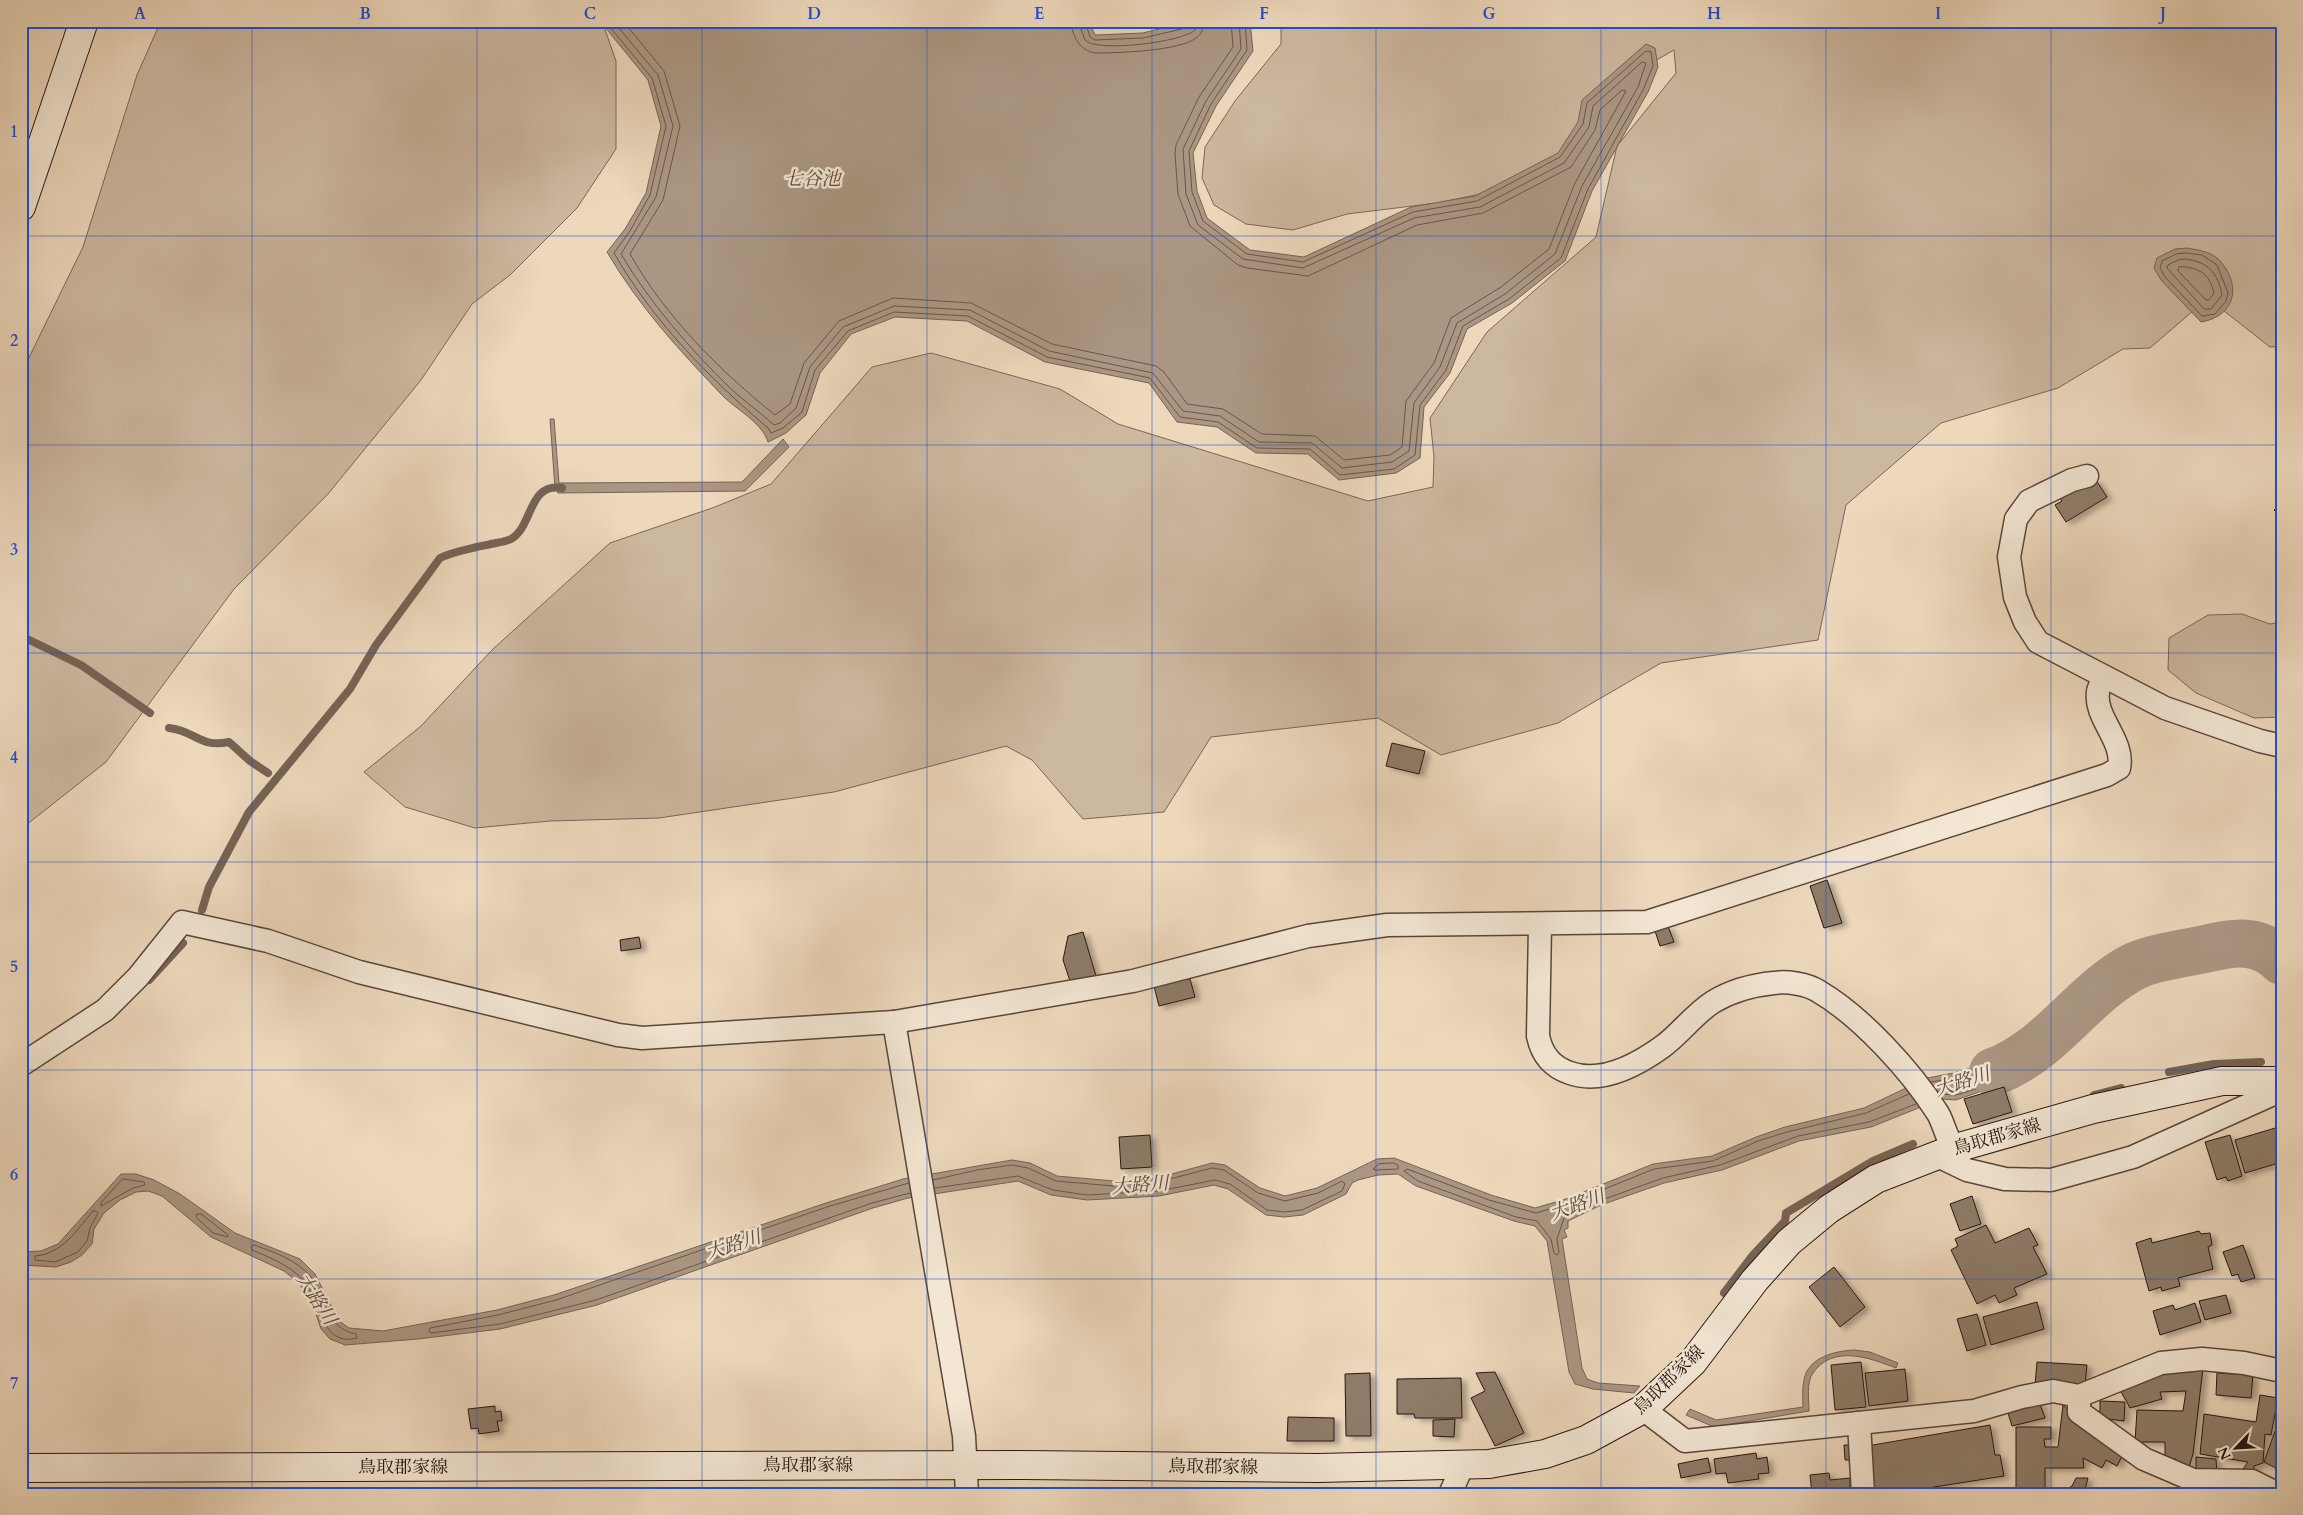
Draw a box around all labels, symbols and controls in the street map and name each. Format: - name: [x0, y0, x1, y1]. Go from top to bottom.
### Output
- text: A: [134, 3, 146, 25]
- text: B: [359, 3, 371, 25]
- text: C: [584, 3, 596, 25]
- text: D: [807, 3, 821, 25]
- text: E: [1034, 3, 1044, 25]
- text: F: [1259, 3, 1269, 25]
- text: G: [1482, 3, 1496, 25]
- text: H: [1707, 3, 1721, 25]
- text: I: [1935, 3, 1941, 25]
- text: J: [2158, 3, 2166, 25]
- text: 1: [10, 121, 18, 143]
- water label: 七谷池: [783, 166, 842, 192]
- text: 2: [10, 330, 18, 352]
- text: 3: [10, 539, 18, 561]
- text: 4: [10, 747, 18, 769]
- text: 5: [10, 956, 18, 978]
- water label: 大路川: [1931, 1060, 1995, 1103]
- street label: 鳥取郡家線: [1950, 1113, 2044, 1161]
- text: 6: [10, 1164, 18, 1186]
- water label: 大路川: [1111, 1170, 1171, 1200]
- water label: 大路川: [1546, 1182, 1610, 1227]
- water label: 大路川: [702, 1223, 766, 1266]
- water label: 大路川: [290, 1268, 344, 1332]
- street label: 鳥取郡家線: [1628, 1340, 1710, 1420]
- text: 7: [10, 1373, 18, 1395]
- north arrow: [2210, 1422, 2260, 1472]
- text: N: [2213, 1444, 2236, 1463]
- street label: 鳥取郡家線: [763, 1453, 853, 1478]
- street label: 鳥取郡家線: [1168, 1454, 1258, 1480]
- street label: 鳥取郡家線: [358, 1455, 448, 1480]

